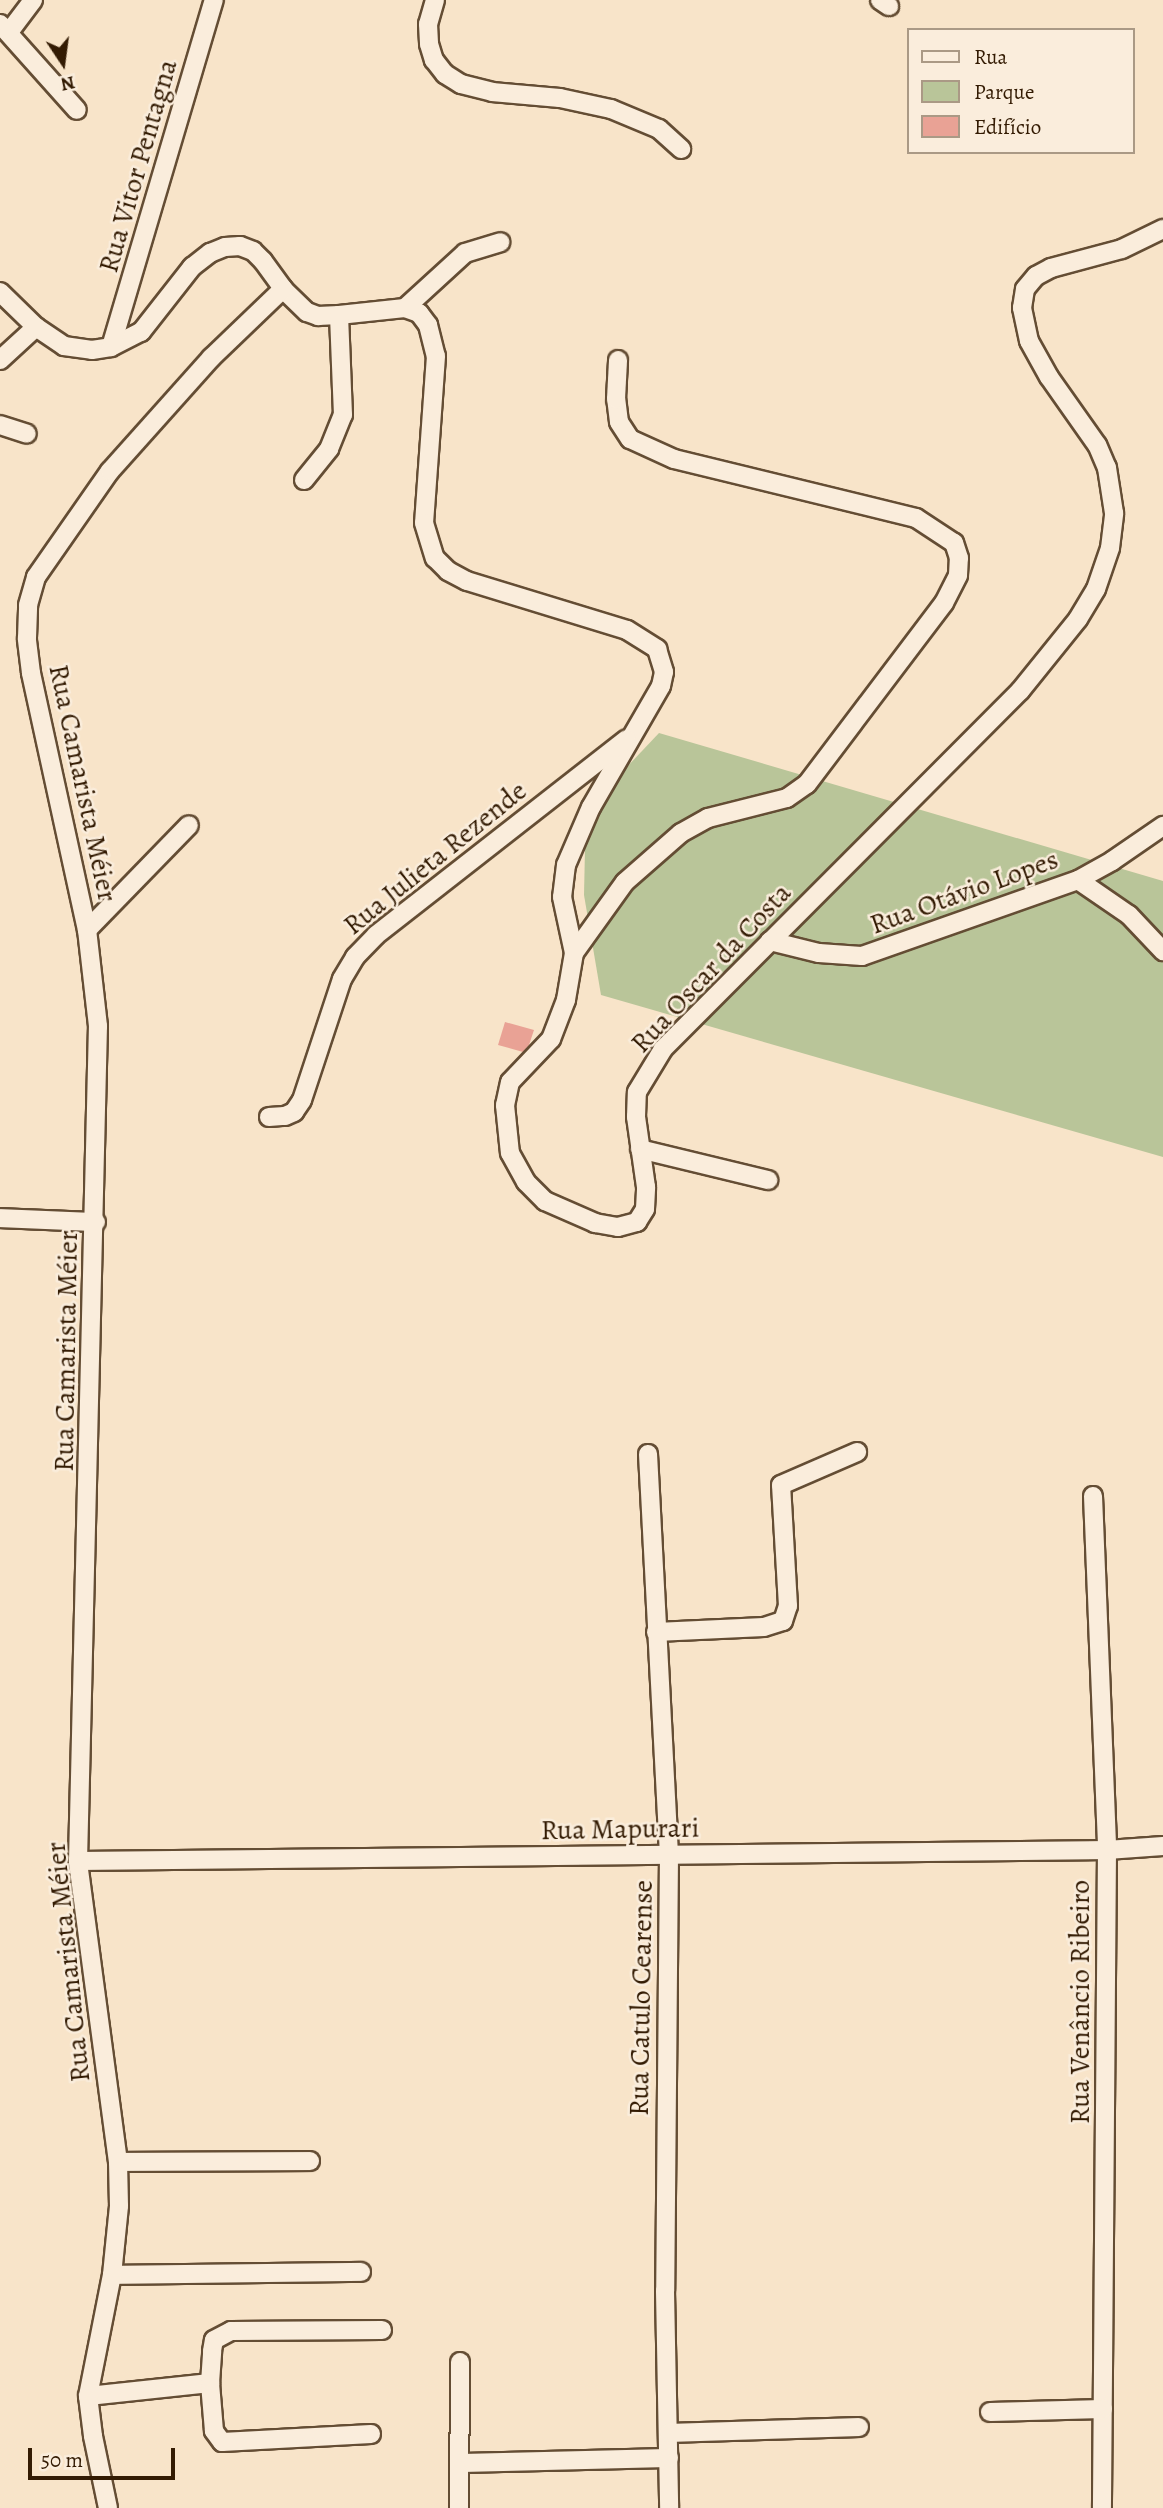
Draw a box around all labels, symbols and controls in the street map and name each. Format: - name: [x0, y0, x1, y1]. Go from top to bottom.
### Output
- north arrow: [28, 28, 98, 98]
- legend: [908, 28, 1135, 154]
- text: Rua: [974, 43, 1007, 71]
- street label: Rua Vitor Pentagna: [92, 56, 184, 276]
- text: N: [58, 69, 77, 98]
- text: Parque: [974, 78, 1034, 106]
- text: Edifício: [974, 113, 1041, 141]
- street label: Rua Camarista Méier: [41, 661, 125, 905]
- street label: Rua Julieta Rezende: [337, 774, 533, 942]
- street label: Rua Otávio Lopes: [865, 842, 1063, 942]
- street label: Rua Oscar da Costa: [624, 876, 798, 1060]
- street label: Rua Camarista Méier: [47, 1230, 85, 1472]
- street label: Rua Mapurari: [540, 1811, 700, 1847]
- street label: Rua Camarista Méier: [39, 1840, 97, 2084]
- street label: Rua Catulo Cearense: [622, 1880, 660, 2116]
- street label: Rua Venâncio Ribeiro: [1063, 1880, 1097, 2124]
- scale bar: [32, 2434, 178, 2478]
- text: 50 m: [41, 2446, 83, 2474]

